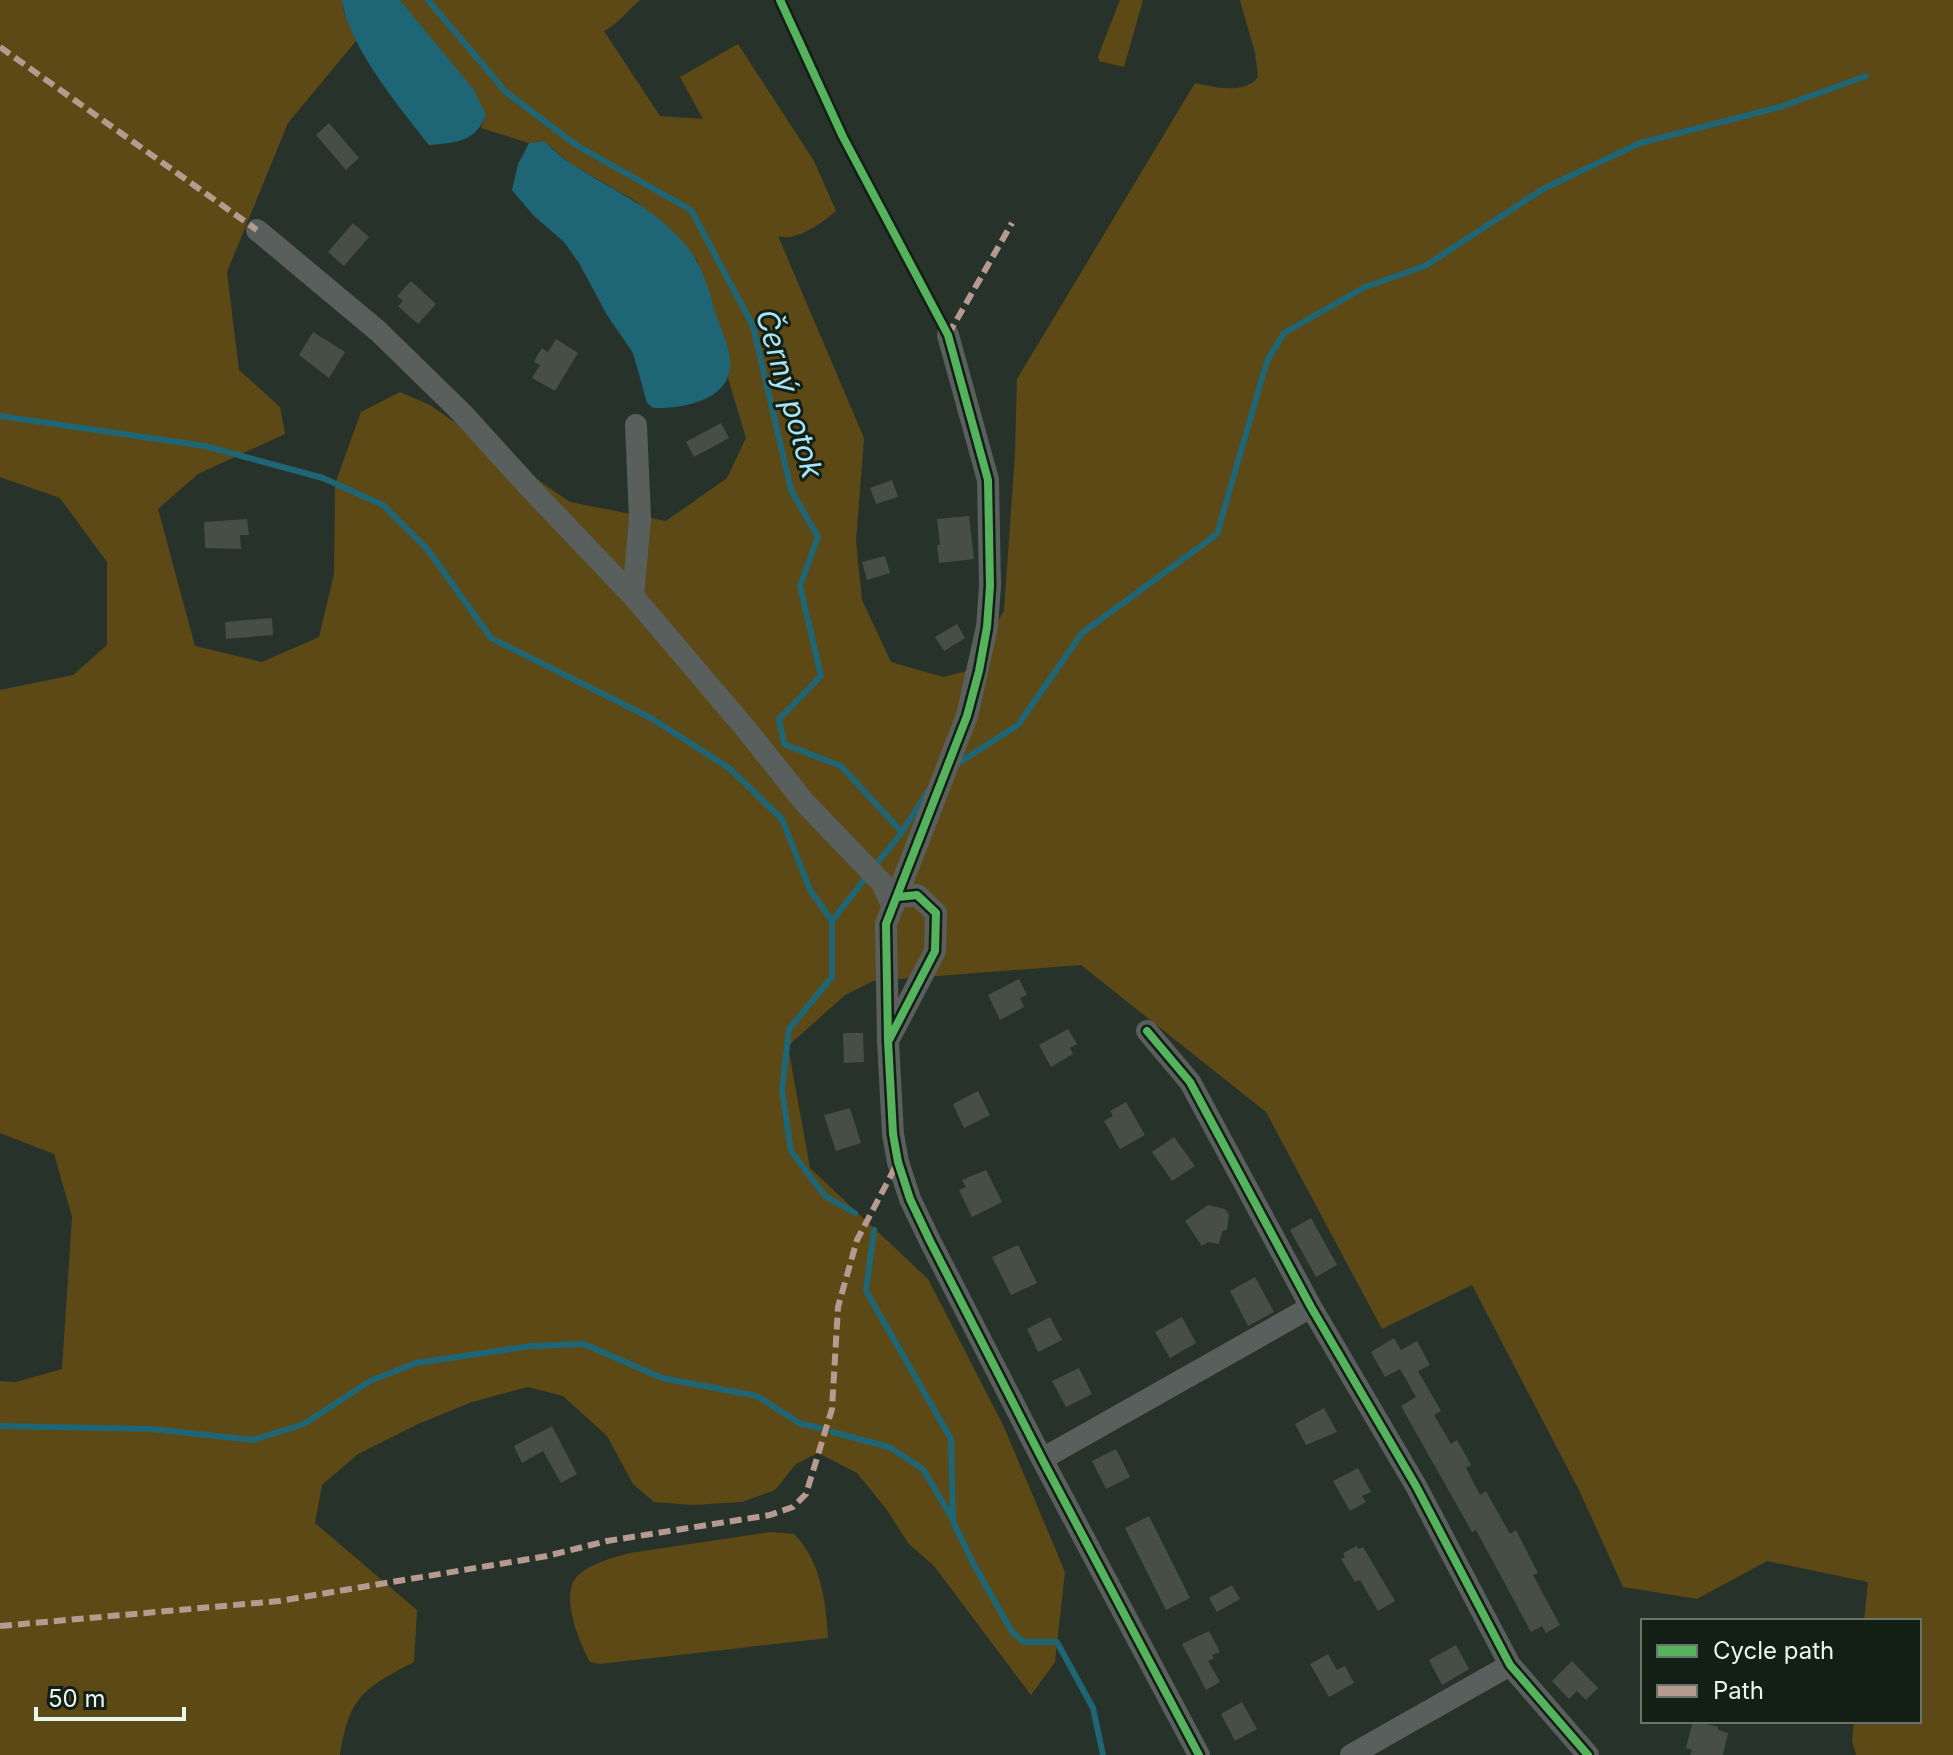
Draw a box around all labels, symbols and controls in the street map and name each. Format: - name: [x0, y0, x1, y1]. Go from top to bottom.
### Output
- water label: Černý potok: [749, 305, 831, 483]
- legend: [1641, 1619, 1921, 1723]
- text: Cycle path: [1713, 1636, 1834, 1665]
- scale bar: [36, 1671, 184, 1721]
- text: Path: [1713, 1676, 1764, 1705]
- text: 50 m: [48, 1684, 106, 1713]

